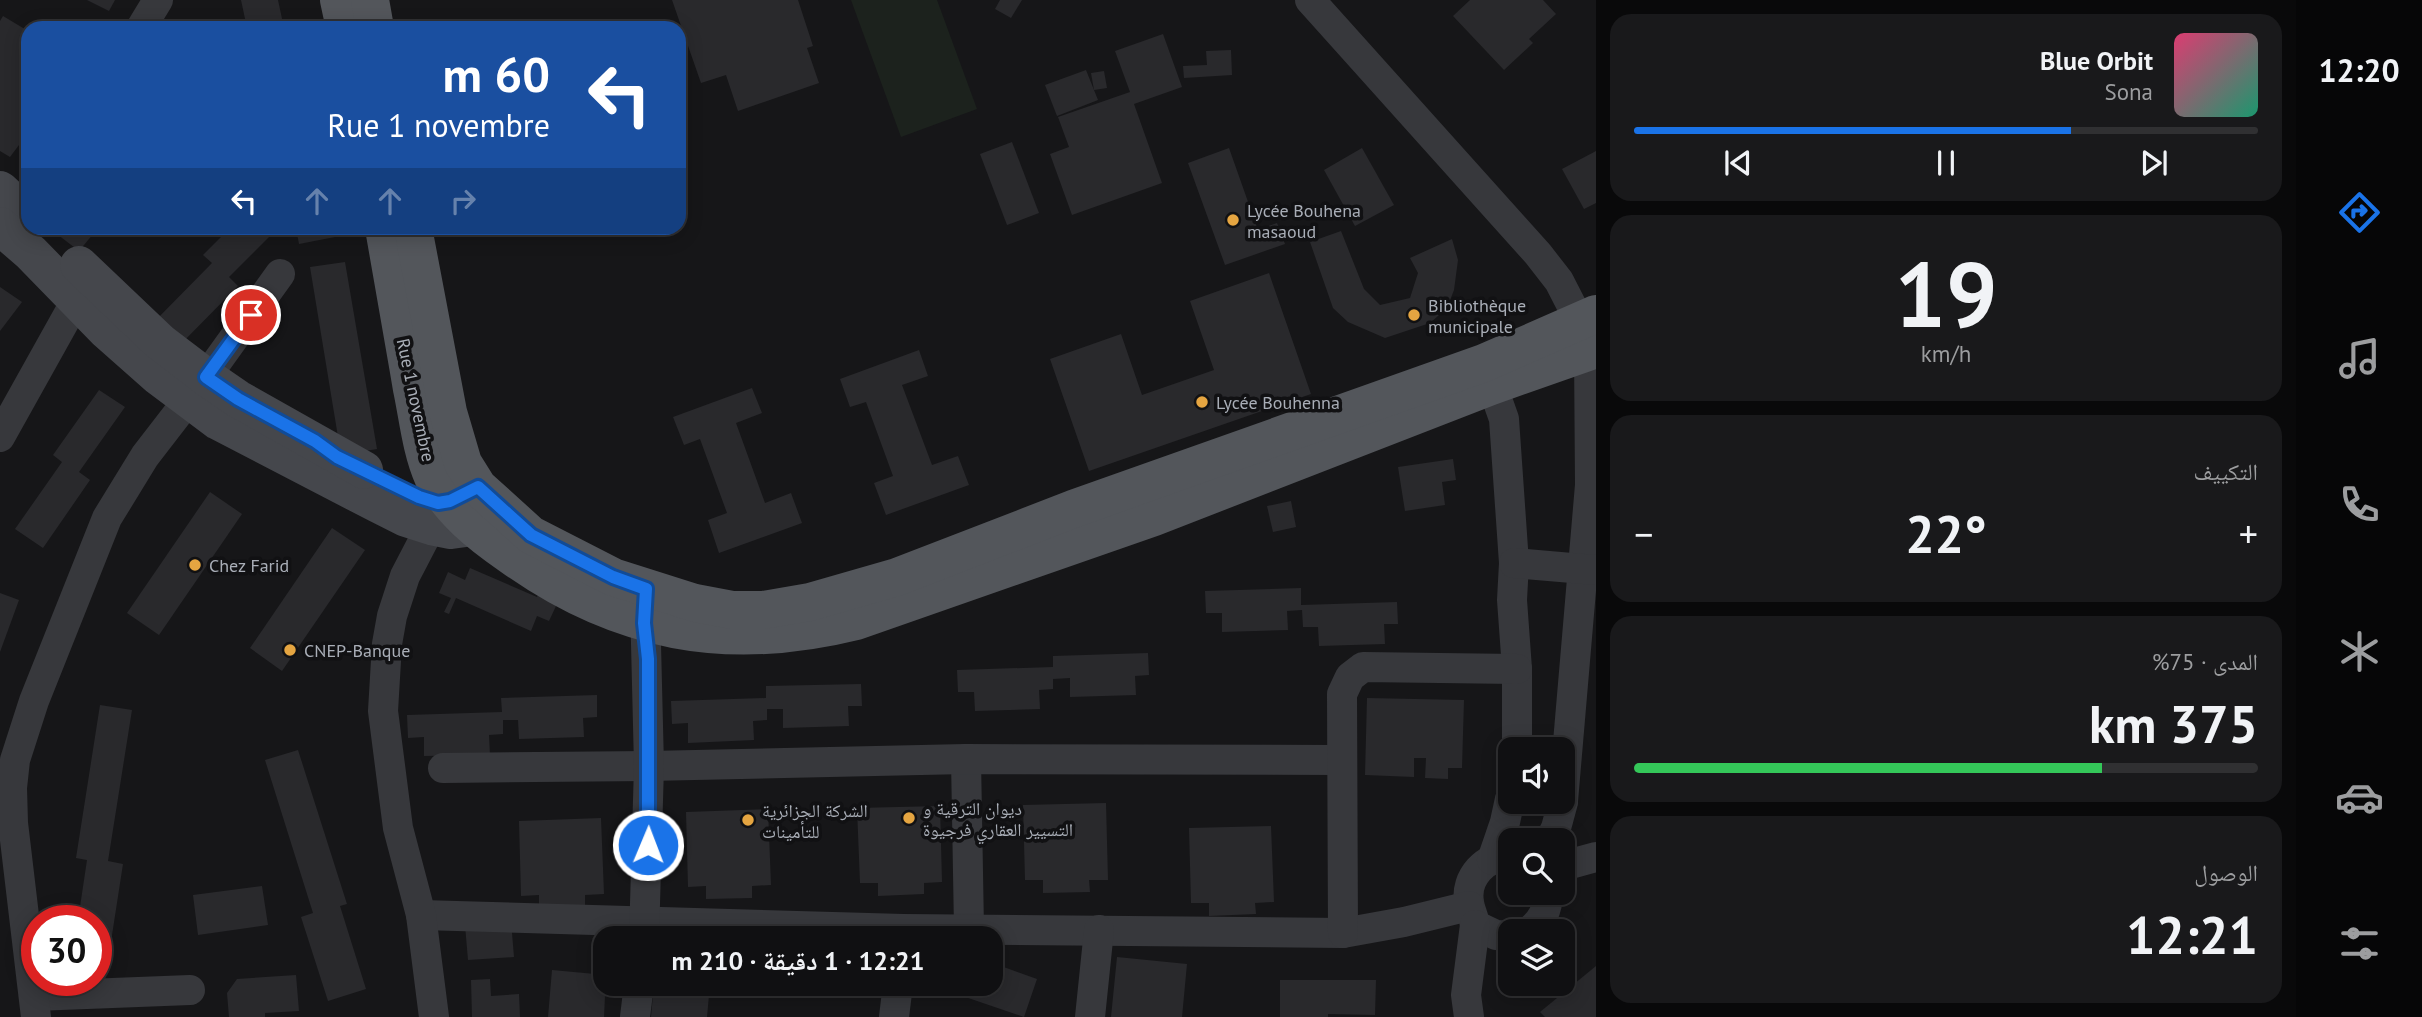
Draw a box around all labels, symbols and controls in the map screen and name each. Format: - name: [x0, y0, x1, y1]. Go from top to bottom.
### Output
- text: 60 m: [443, 42, 550, 106]
- text: Blue Orbit: [2040, 44, 2153, 77]
- icon: left: [574, 49, 665, 140]
- text: 12:20: [2318, 49, 2400, 91]
- text: Sona: [2104, 77, 2153, 106]
- text: Rue 1 novembre: [327, 104, 550, 146]
- icon: previous: [1719, 144, 1757, 182]
- icon: pause: [1927, 144, 1965, 182]
- icon: next: [2135, 144, 2173, 182]
- icon: left: [225, 182, 263, 220]
- icon: ahead: [298, 182, 336, 220]
- icon: ahead: [371, 182, 409, 220]
- icon: right: [444, 182, 482, 220]
- icon: directions: [2335, 188, 2384, 237]
- place label: Lycée Bouhena masaoud: [1247, 199, 1361, 243]
- marker: Lycée Bouhena masaoud: [1225, 212, 1241, 228]
- text: 19: [1894, 234, 1998, 352]
- pin: [221, 285, 281, 345]
- place label: Bibliothèque municipale: [1428, 294, 1526, 338]
- icon: arrive: [232, 296, 270, 334]
- marker: Bibliothèque municipale: [1406, 307, 1422, 323]
- icon: music: [2335, 334, 2384, 383]
- street label: Rue 1 novembre: [392, 336, 440, 464]
- text: km/h: [1921, 339, 1971, 368]
- place label: Lycée Bouhenna: [1216, 391, 1340, 414]
- marker: Lycée Bouhenna: [1194, 394, 1210, 410]
- text: التكييف: [2193, 457, 2258, 486]
- icon: phone: [2335, 480, 2384, 529]
- text: 22°: [1905, 500, 1987, 567]
- text: −: [1634, 509, 1653, 558]
- text: +: [2239, 509, 2258, 558]
- place label: Chez Farid: [209, 554, 289, 577]
- marker: Chez Farid: [187, 557, 203, 573]
- icon: climate: [2335, 627, 2384, 676]
- place label: CNEP-Banque: [304, 639, 410, 662]
- marker: CNEP-Banque: [282, 642, 298, 658]
- text: المدى · 75%: [2152, 647, 2258, 676]
- text: 375 km: [2089, 690, 2258, 757]
- map controls: [1498, 737, 1575, 996]
- button: sound: [1498, 737, 1575, 814]
- icon: car: [2335, 773, 2384, 822]
- place label: ديوان الترقية و التسيير العقاري فرجيوة: [923, 797, 1073, 844]
- place label: الشركة الجزائرية للتأمينات: [762, 799, 868, 843]
- position arrow: [611, 808, 685, 882]
- marker: ديوان الترقية و التسيير العقاري فرجيوة: [901, 810, 917, 826]
- marker: الشركة الجزائرية للتأمينات: [740, 812, 756, 828]
- button: search: [1498, 828, 1575, 905]
- text: الوصول: [2194, 858, 2258, 887]
- text: 12:21: [2126, 901, 2258, 968]
- speed limit sign: 30: [21, 905, 112, 996]
- button: layers: [1498, 919, 1575, 996]
- icon: filters: [2335, 919, 2384, 968]
- text: 12:21 · 1 دقيقة · 210 m: [671, 944, 925, 977]

